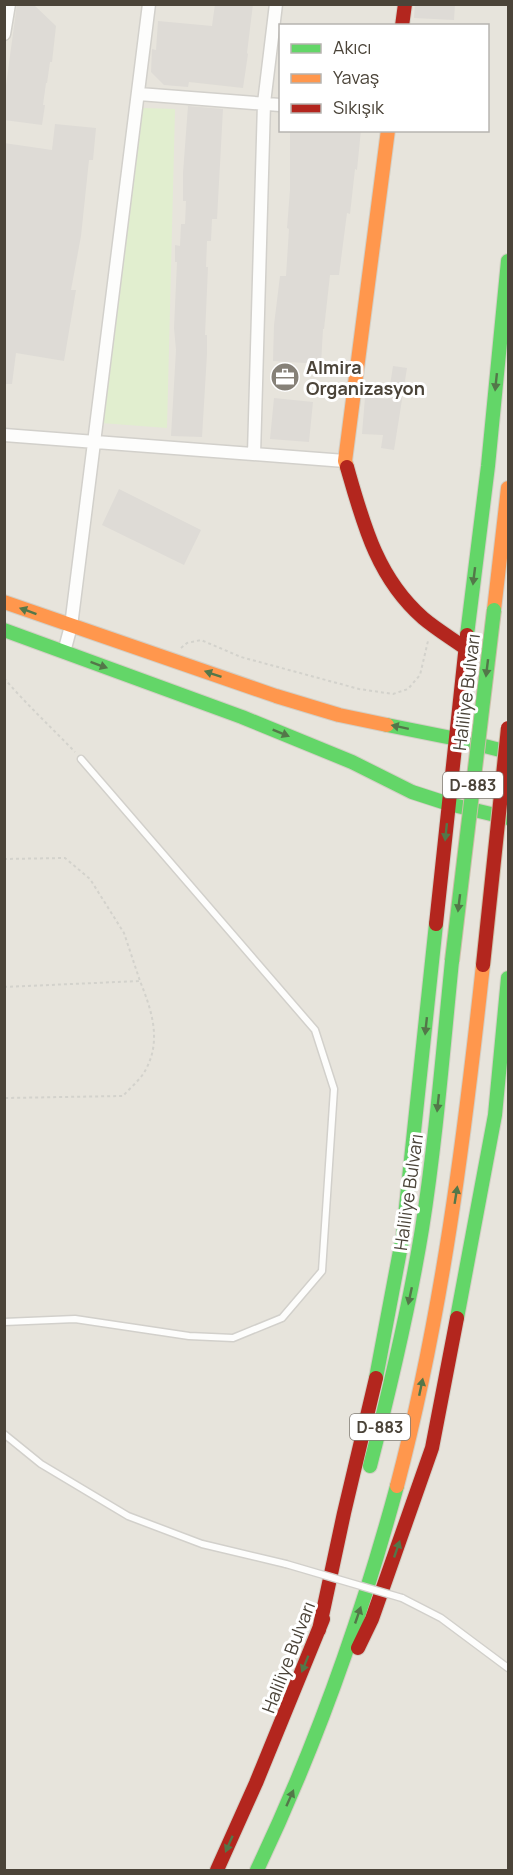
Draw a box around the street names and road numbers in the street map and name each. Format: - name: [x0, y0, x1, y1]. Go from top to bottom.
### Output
- street label: Haliliye Bulvarı: [447, 632, 485, 752]
- road number: D-883: [443, 772, 503, 798]
- street label: Haliliye Bulvarı: [388, 1132, 428, 1252]
- road number: D-883: [350, 1414, 410, 1440]
- street label: Haliliye Bulvarı: [256, 1598, 320, 1716]

